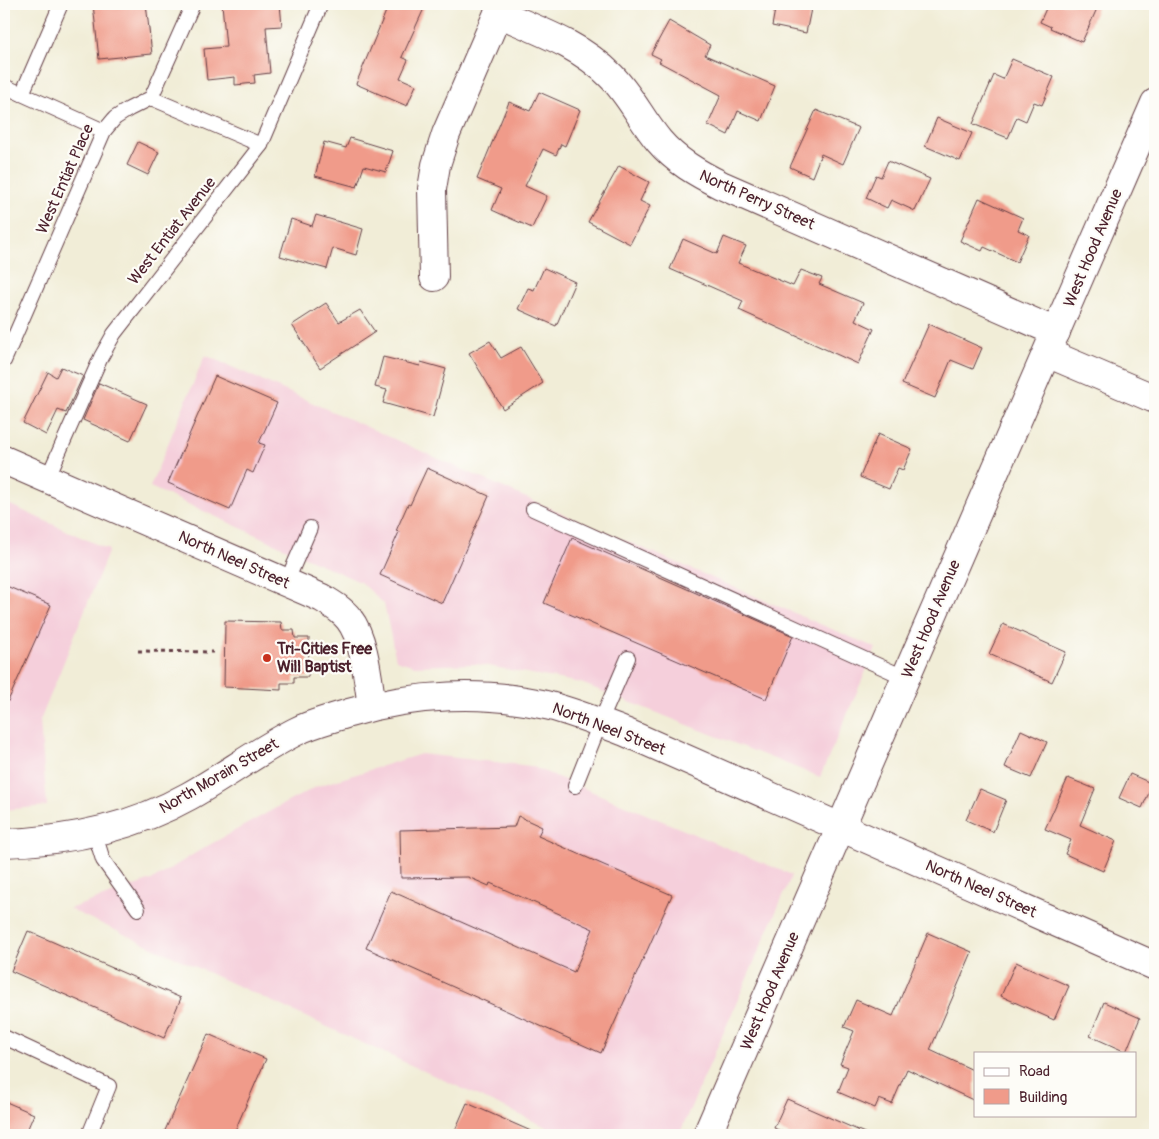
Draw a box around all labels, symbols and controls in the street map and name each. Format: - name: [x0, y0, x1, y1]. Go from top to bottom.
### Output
- street label: West Entiat Place: [32, 121, 98, 237]
- street label: North Perry Street: [696, 166, 818, 235]
- street label: West Entiat Avenue: [124, 173, 220, 289]
- street label: West Hood Avenue: [1059, 186, 1127, 310]
- street label: North Neel Street: [175, 526, 293, 594]
- street label: West Hood Avenue: [897, 557, 965, 681]
- place label: Tri-Cities Free Will Baptist: [276, 639, 373, 677]
- marker: Tri-Cities Free Will Baptist: [261, 652, 273, 664]
- street label: North Neel Street: [549, 698, 669, 760]
- street label: North Morain Street: [156, 733, 283, 818]
- street label: North Neel Street: [922, 855, 1040, 923]
- street label: West Hood Avenue: [736, 929, 804, 1053]
- legend: [974, 1052, 1136, 1116]
- text: Road: [1019, 1062, 1050, 1081]
- text: Building: [1019, 1088, 1067, 1107]

